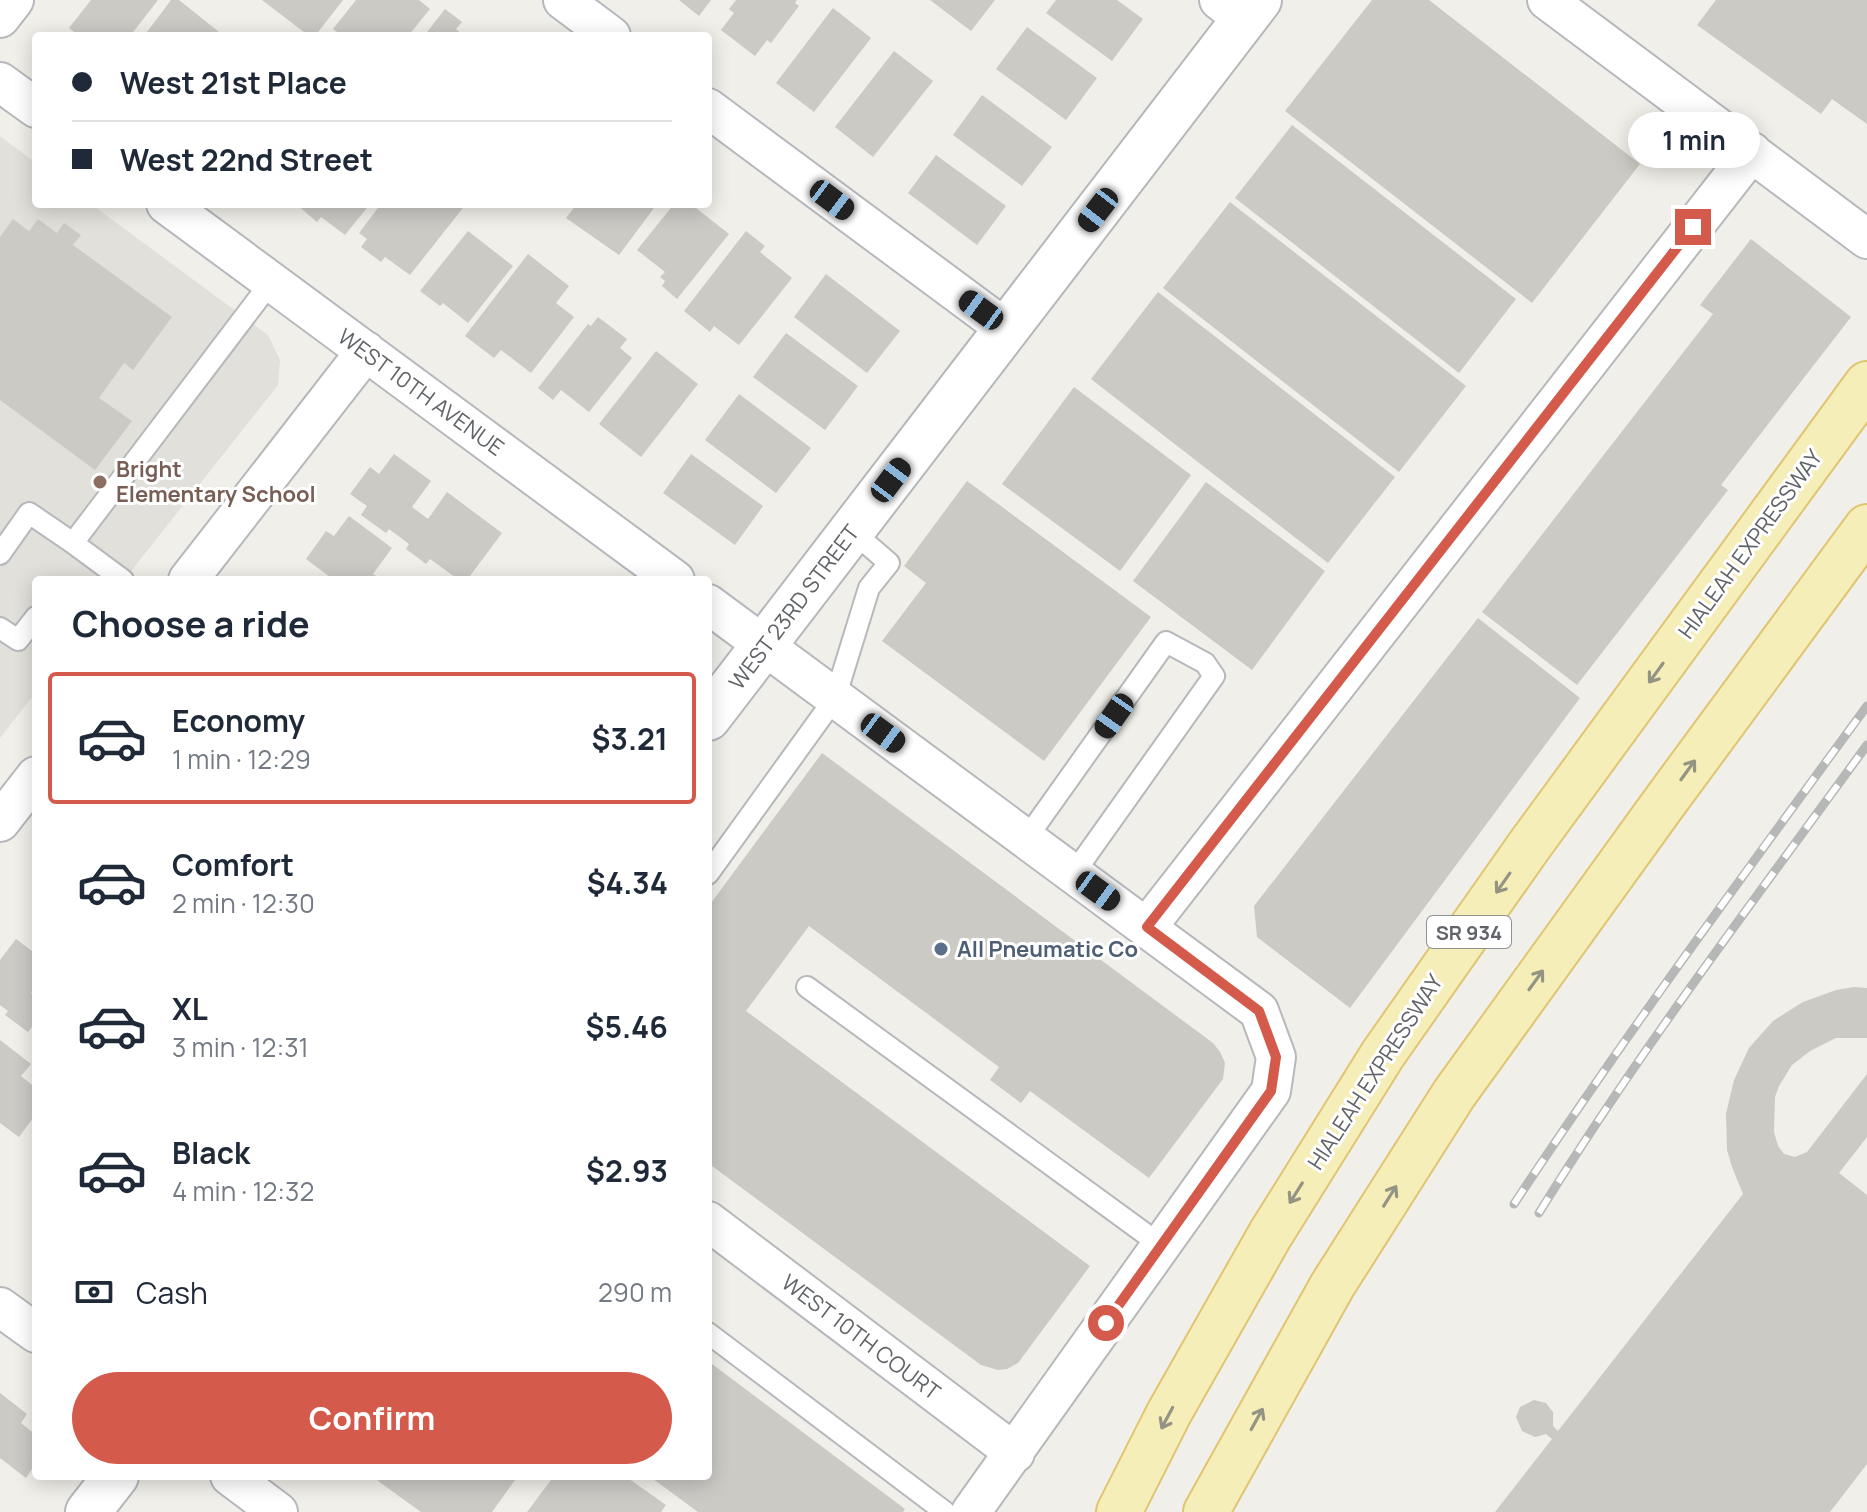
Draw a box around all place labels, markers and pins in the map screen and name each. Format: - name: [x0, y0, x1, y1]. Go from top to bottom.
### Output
- place label: Bright Elementary School: [116, 454, 316, 509]
- marker: Bright Elementary School: [91, 473, 109, 491]
- place label: All Pneumatic Co: [957, 934, 1138, 964]
- marker: All Pneumatic Co: [932, 940, 950, 958]

